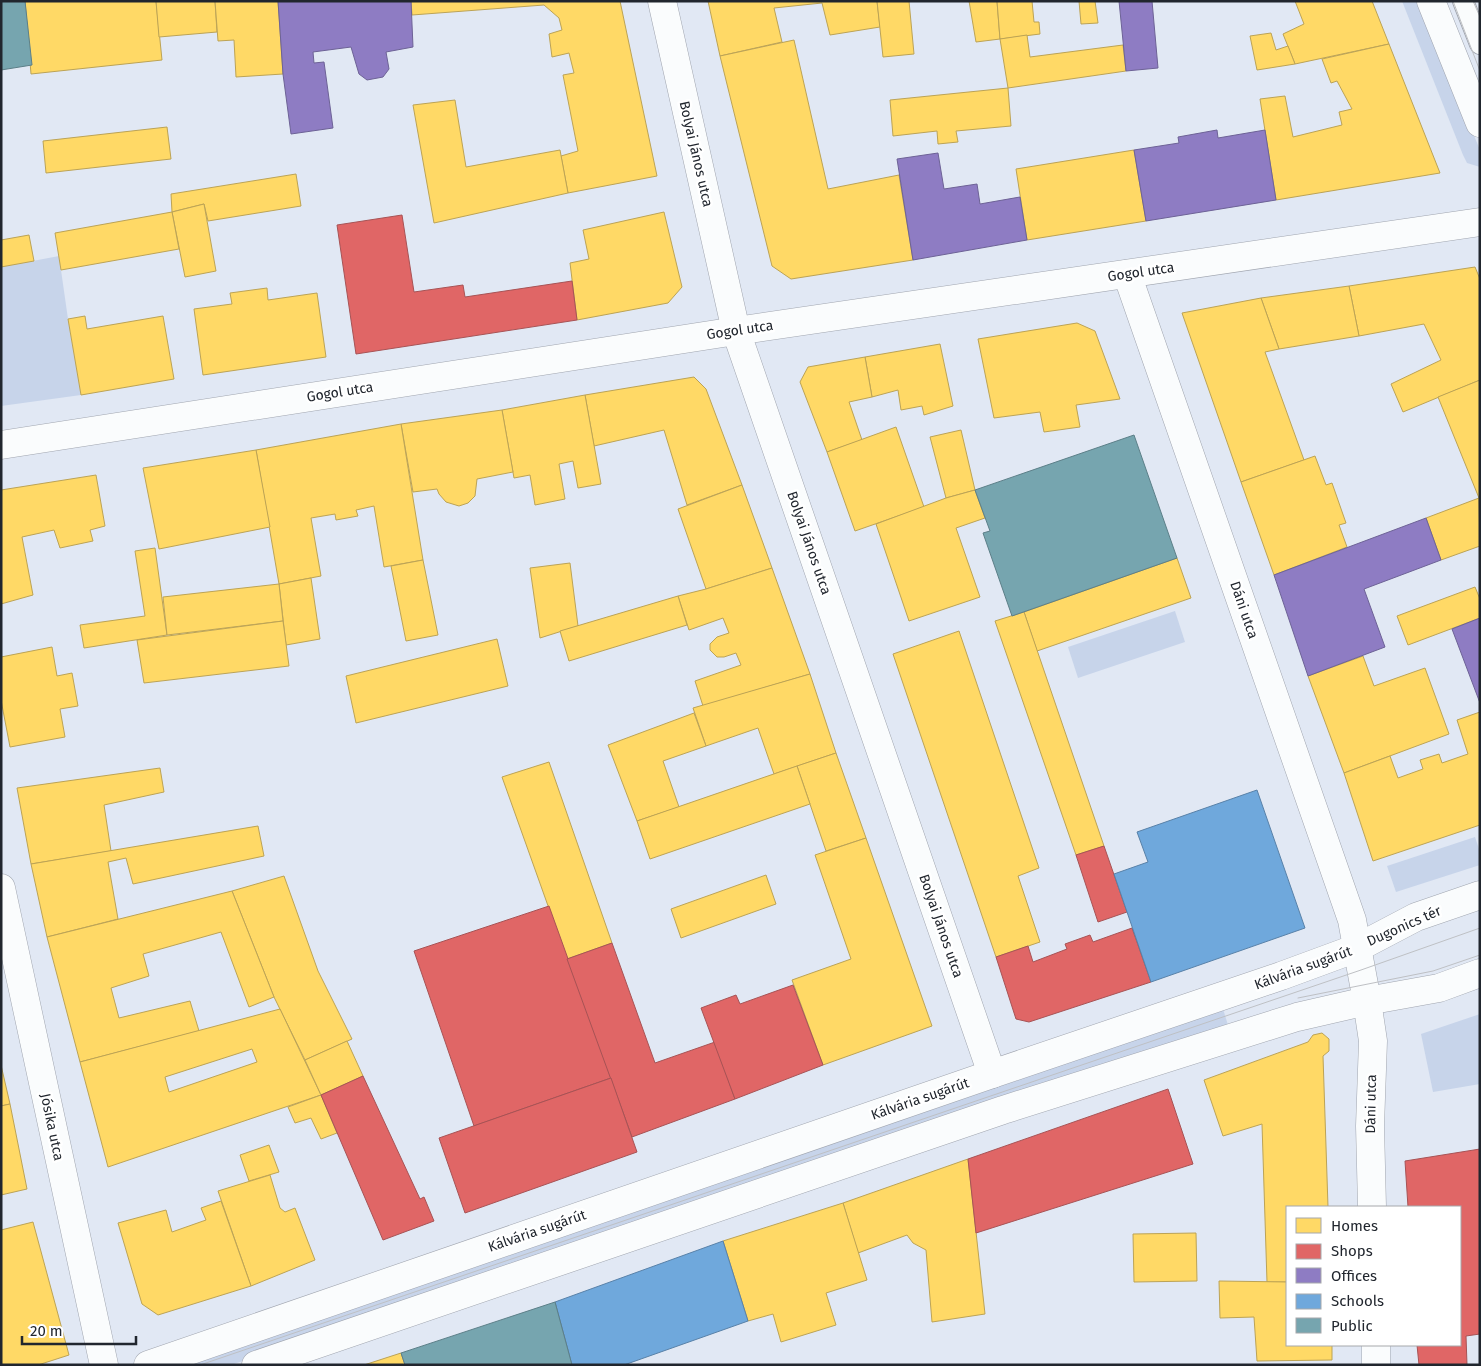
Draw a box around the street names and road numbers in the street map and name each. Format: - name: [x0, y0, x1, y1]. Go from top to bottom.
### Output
- street label: Bolyai János utca: [676, 99, 716, 209]
- street label: Gogol utca: [1107, 259, 1175, 285]
- street label: Gogol utca: [706, 317, 774, 343]
- street label: Gogol utca: [305, 378, 375, 406]
- street label: Bolyai János utca: [783, 489, 835, 597]
- street label: Dáni utca: [1226, 579, 1262, 641]
- street label: Bolyai János utca: [915, 872, 967, 980]
- street label: Dugonics tér: [1364, 902, 1444, 950]
- street label: Kálvária sugárút: [1252, 942, 1355, 994]
- street label: Kálvária sugárút: [869, 1074, 972, 1124]
- street label: Dáni utca: [1362, 1074, 1380, 1134]
- street label: Jósika utca: [37, 1092, 67, 1162]
- street label: Kálvária sugárút: [486, 1206, 589, 1256]

